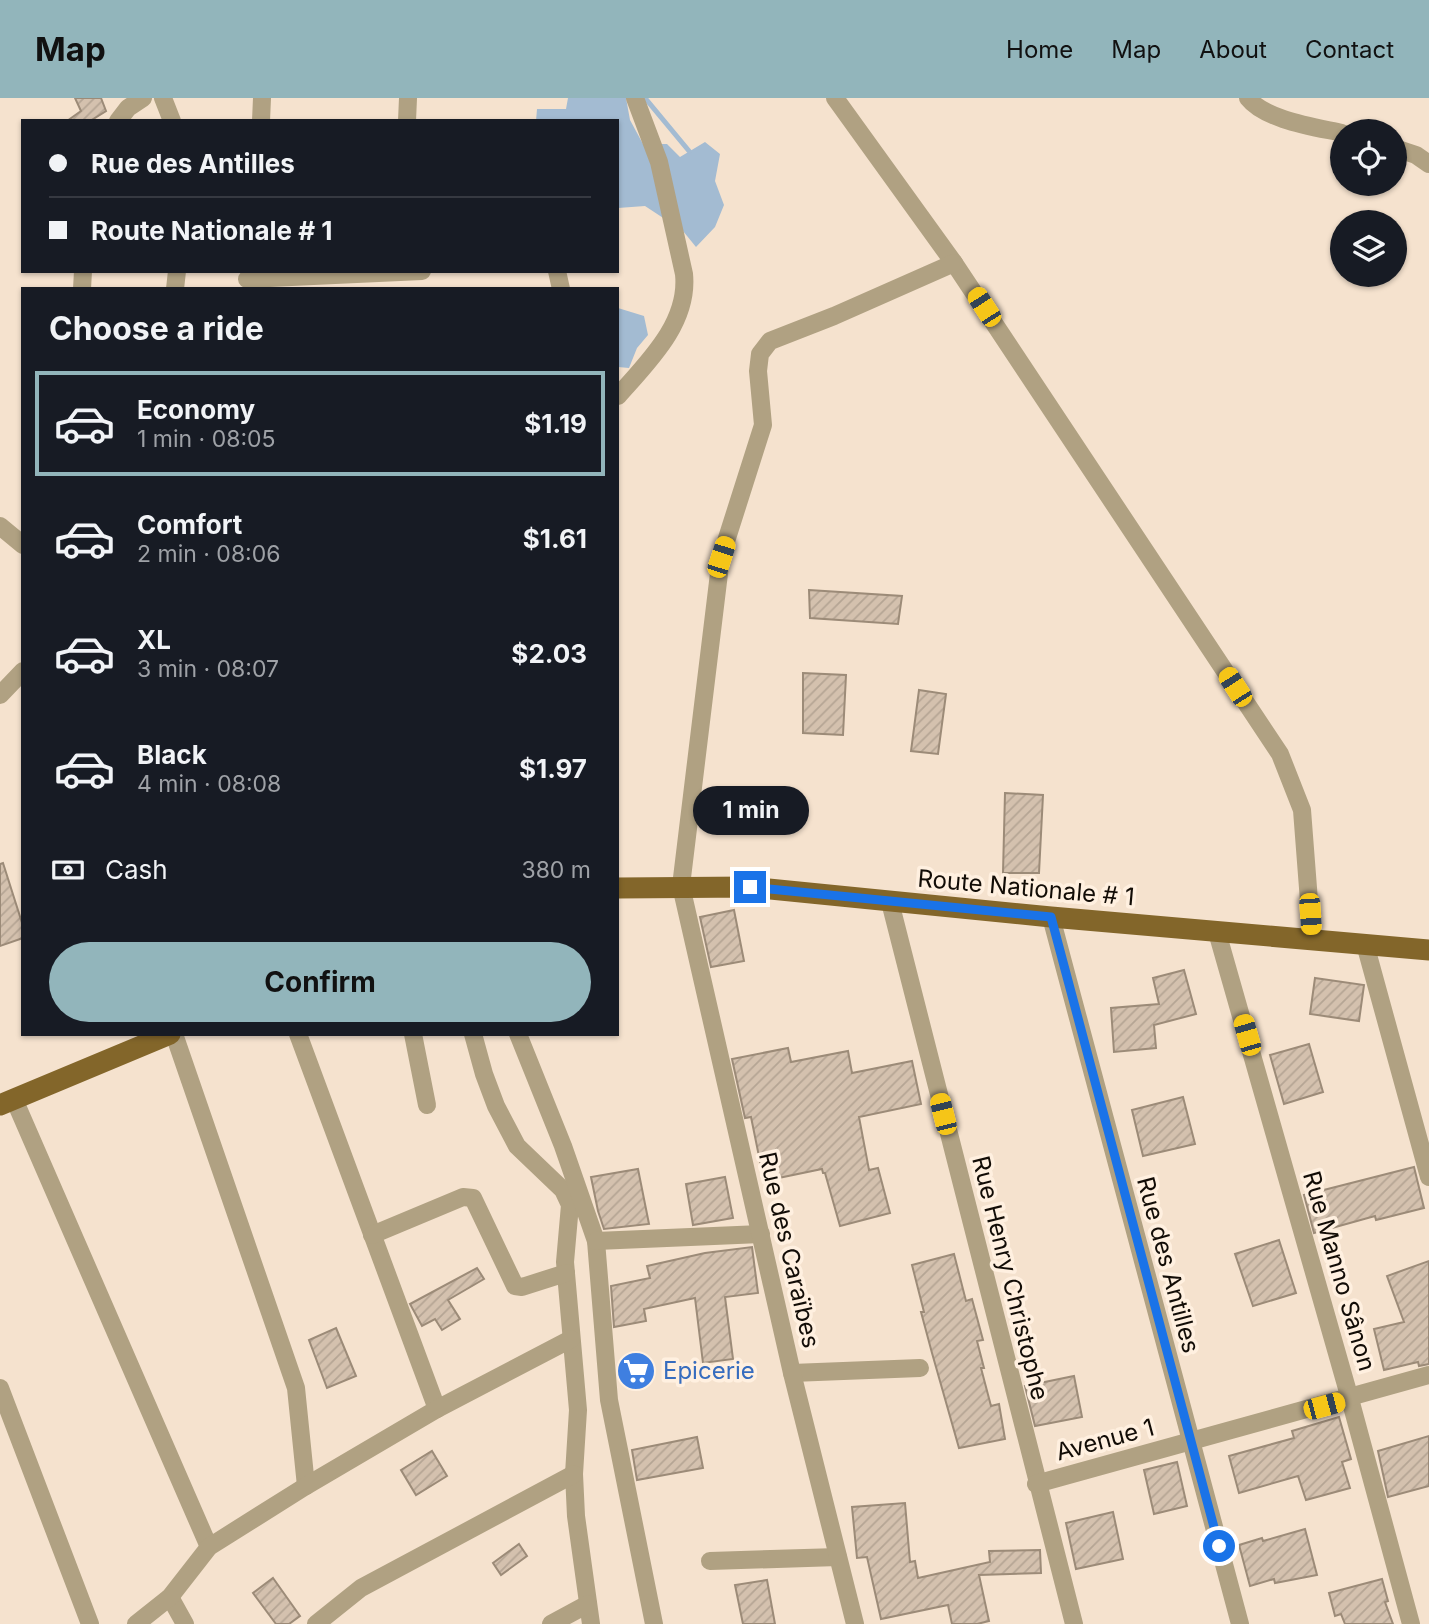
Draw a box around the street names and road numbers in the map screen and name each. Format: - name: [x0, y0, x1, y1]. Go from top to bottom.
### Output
- street label: Route Nationale # 1: [916, 864, 1136, 911]
- street label: Rue des Caraïbes: [753, 1149, 826, 1351]
- street label: Rue Henry Christophe: [966, 1153, 1055, 1403]
- street label: Rue Manno Sânon: [1297, 1168, 1382, 1374]
- street label: Rue des Antilles: [1131, 1174, 1206, 1356]
- street label: Avenue 1: [1052, 1412, 1157, 1467]

